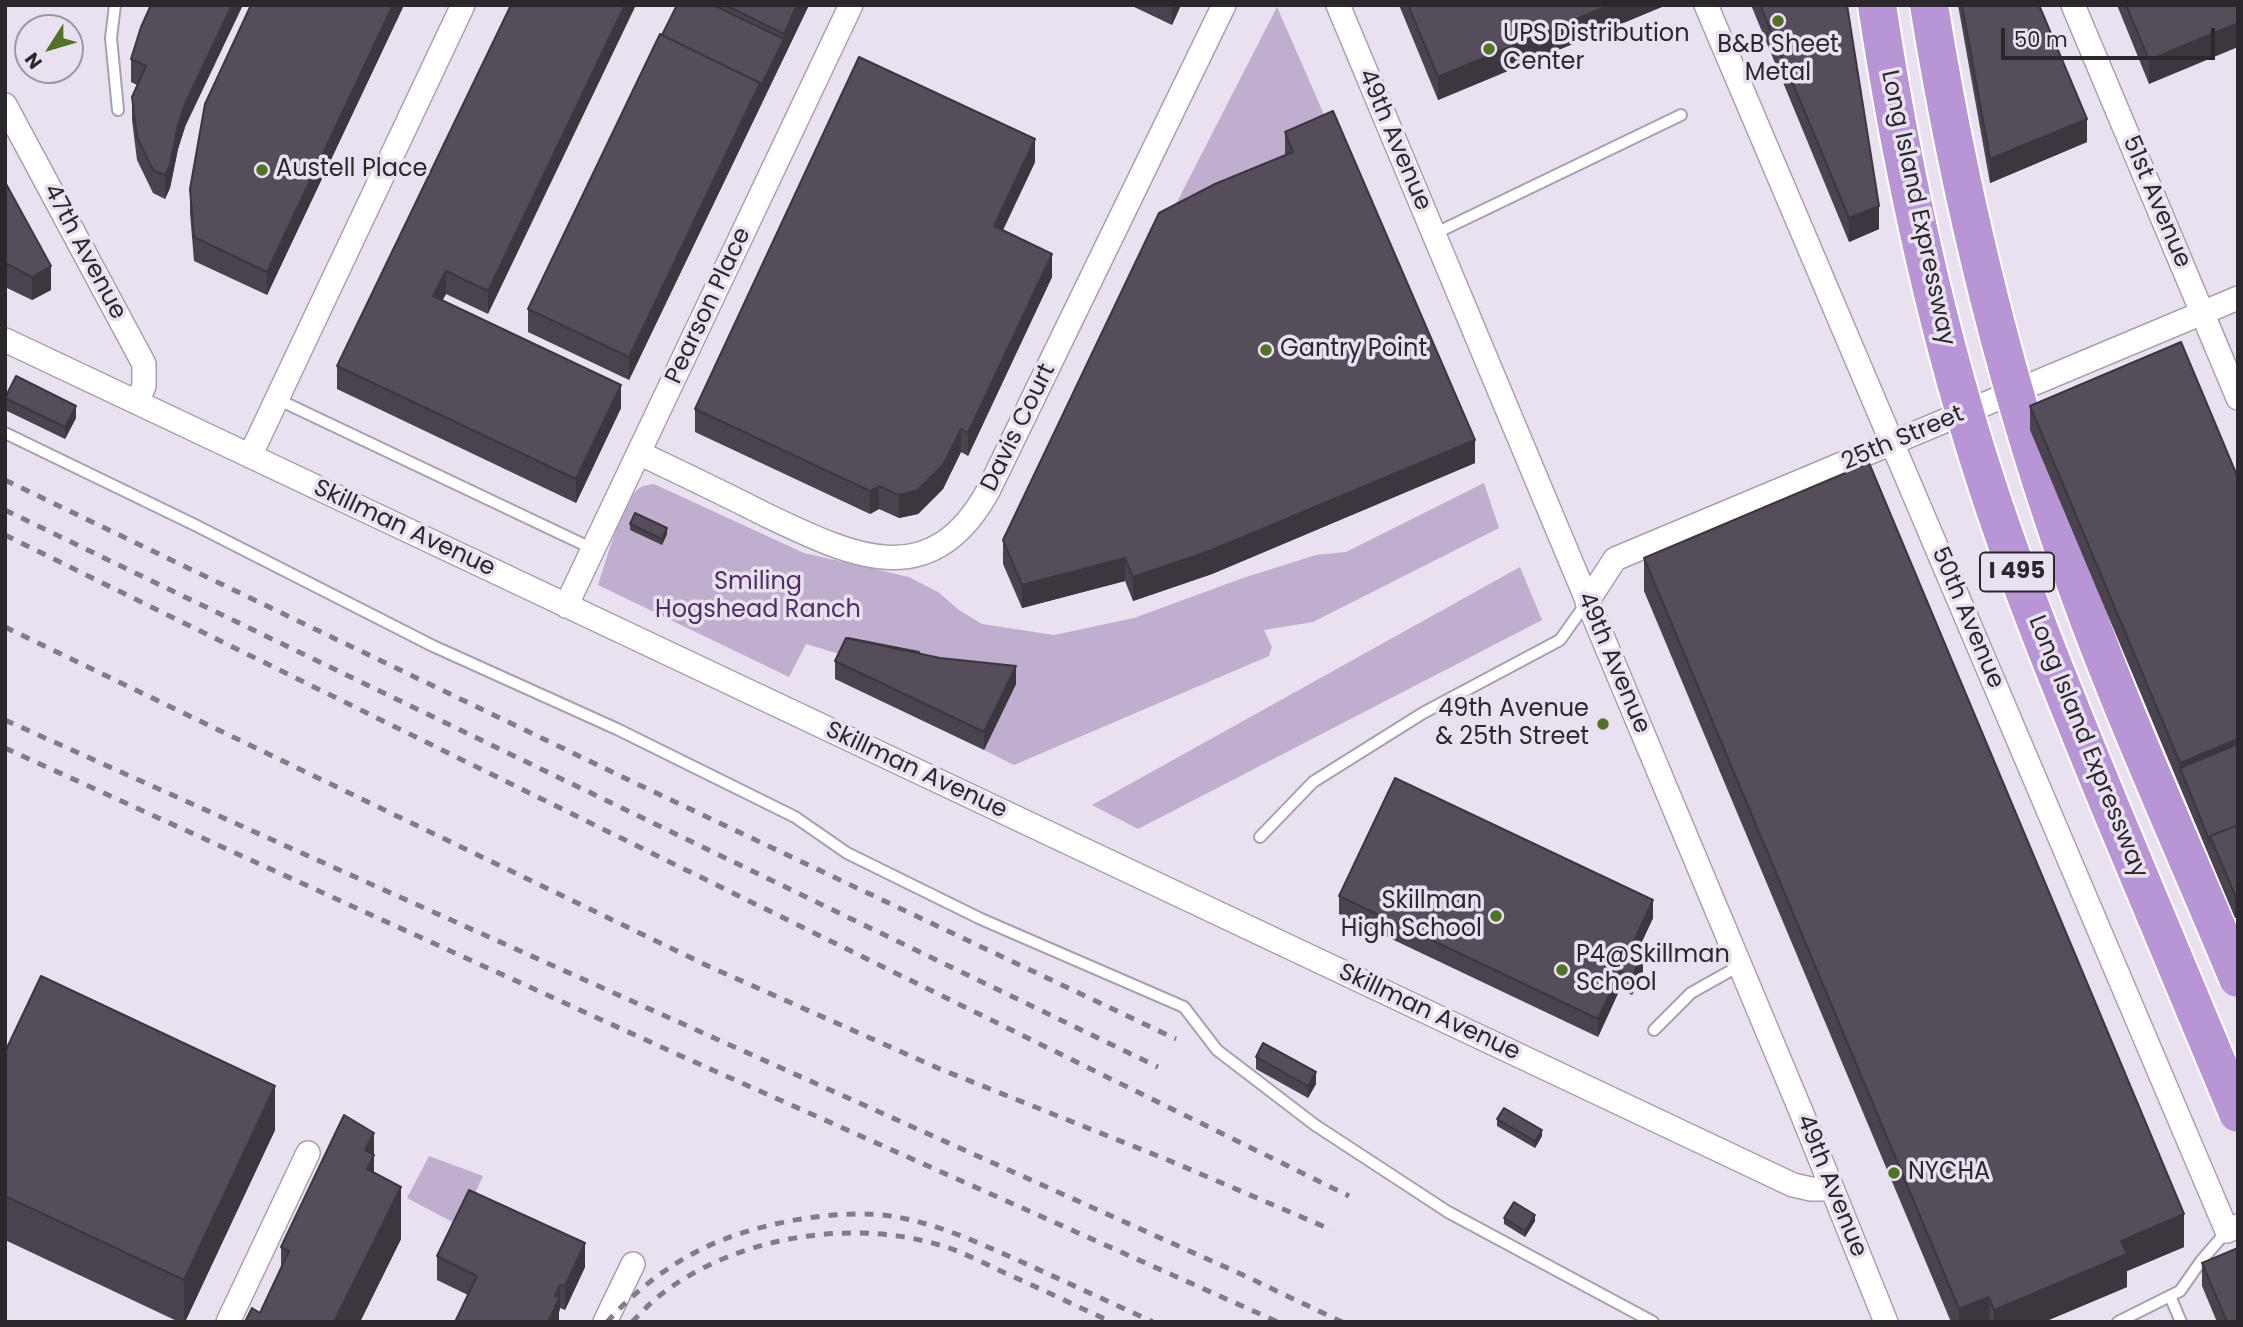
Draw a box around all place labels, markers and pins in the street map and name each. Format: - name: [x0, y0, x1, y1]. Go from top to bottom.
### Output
- marker: B&B Sheet Metal: [1770, 13, 1786, 29]
- place label: UPS Distribution Center: [1503, 21, 1690, 77]
- place label: B&B Sheet Metal: [1717, 32, 1839, 88]
- marker: UPS Distribution Center: [1481, 41, 1497, 57]
- place label: Austell Place: [276, 156, 427, 184]
- marker: Austell Place: [254, 162, 270, 178]
- place label: Gantry Point: [1280, 336, 1427, 364]
- marker: Gantry Point: [1258, 342, 1274, 358]
- place label: 49th Avenue & 25th Street: [1435, 696, 1589, 752]
- marker: 49th Avenue & 25th Street: [1595, 716, 1611, 732]
- place label: Skillman High School: [1341, 888, 1482, 944]
- marker: Skillman High School: [1488, 908, 1504, 924]
- place label: P4@Skillman School: [1576, 942, 1730, 998]
- marker: P4@Skillman School: [1554, 962, 1570, 978]
- place label: NYCHA: [1908, 1159, 1990, 1187]
- marker: NYCHA: [1886, 1165, 1902, 1181]

